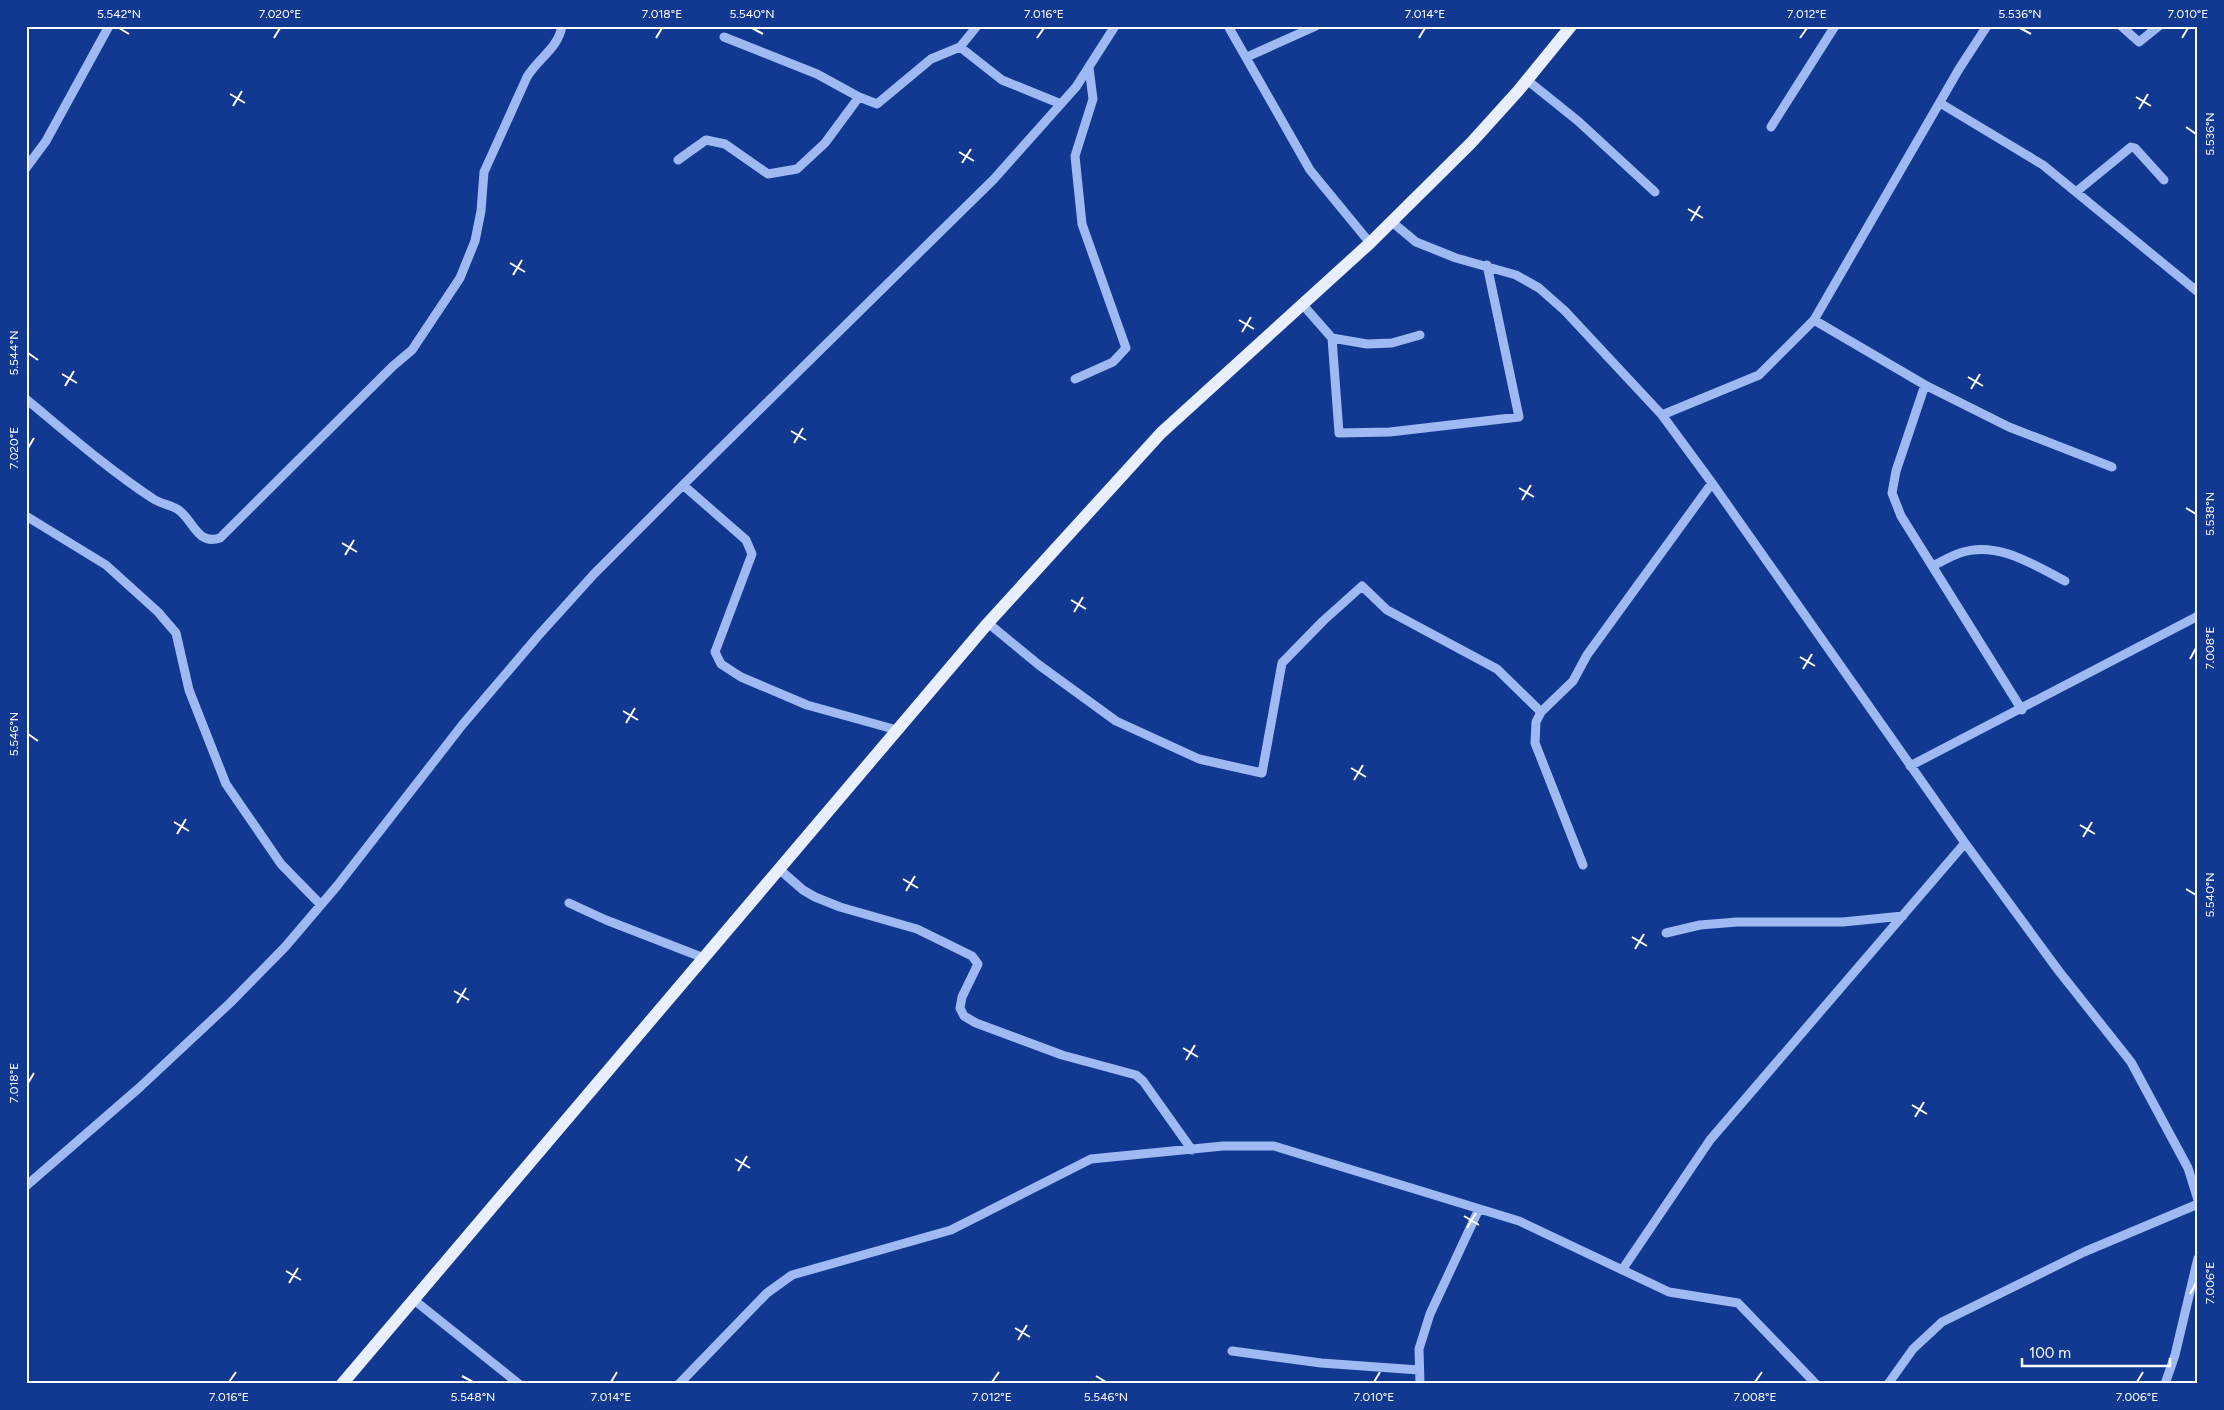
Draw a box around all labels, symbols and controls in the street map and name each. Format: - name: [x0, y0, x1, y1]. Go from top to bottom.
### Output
- text: 5.542°N: [97, 7, 141, 21]
- text: 7.020°E: [259, 7, 301, 21]
- text: 7.018°E: [642, 7, 682, 21]
- text: 5.540°N: [729, 7, 775, 21]
- text: 7.016°E: [1024, 7, 1064, 21]
- text: 7.014°E: [1405, 7, 1445, 21]
- text: 7.012°E: [1787, 7, 1827, 21]
- text: 5.536°N: [1998, 7, 2042, 21]
- text: 7.010°E: [2168, 7, 2208, 21]
- text: 5.536°N: [2203, 112, 2217, 156]
- text: 5.544°N: [7, 331, 21, 375]
- text: 7.020°E: [7, 427, 21, 469]
- text: 5.538°N: [2203, 492, 2217, 536]
- text: 7.008°E: [2203, 626, 2217, 670]
- text: 5.546°N: [7, 712, 21, 756]
- text: 5.540°N: [2203, 872, 2217, 918]
- text: 7.018°E: [7, 1063, 21, 1103]
- text: 7.006°E: [2203, 1262, 2217, 1304]
- scale bar: [2022, 1335, 2169, 1367]
- text: 100 m: [2029, 1344, 2071, 1362]
- text: 7.016°E: [209, 1390, 249, 1404]
- text: 5.548°N: [451, 1390, 495, 1404]
- text: 7.014°E: [591, 1390, 631, 1404]
- text: 7.012°E: [972, 1390, 1012, 1404]
- text: 5.546°N: [1084, 1390, 1128, 1404]
- text: 7.010°E: [1354, 1390, 1394, 1404]
- text: 7.008°E: [1733, 1390, 1777, 1404]
- text: 7.006°E: [2116, 1390, 2158, 1404]

